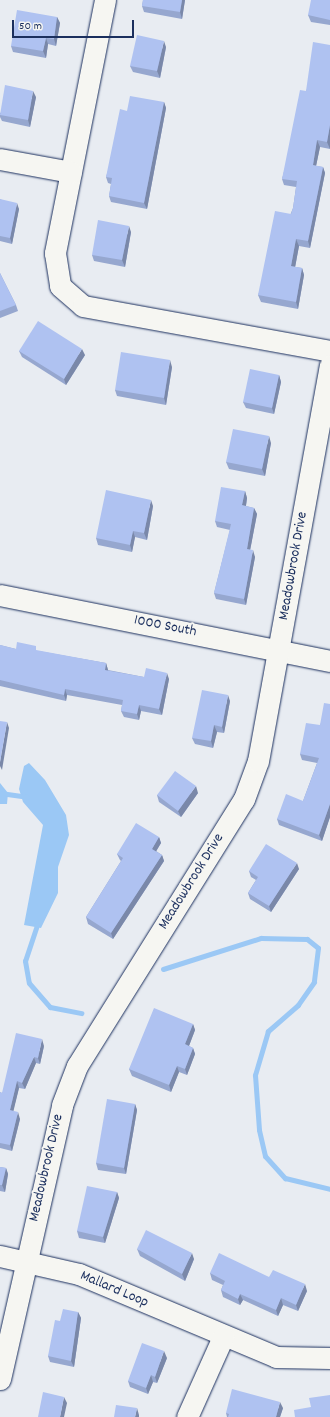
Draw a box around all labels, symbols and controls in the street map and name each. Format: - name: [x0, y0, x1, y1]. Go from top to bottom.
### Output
- scale bar: [14, 12, 136, 38]
- text: 50 m: [19, 18, 42, 35]
- street label: Meadowbrook Drive: [276, 510, 312, 622]
- street label: 1000 South: [132, 612, 198, 642]
- street label: Meadowbrook Drive: [155, 831, 229, 933]
- street label: Meadowbrook Drive: [26, 1113, 68, 1223]
- street label: Mallard Loop: [77, 1268, 151, 1312]

